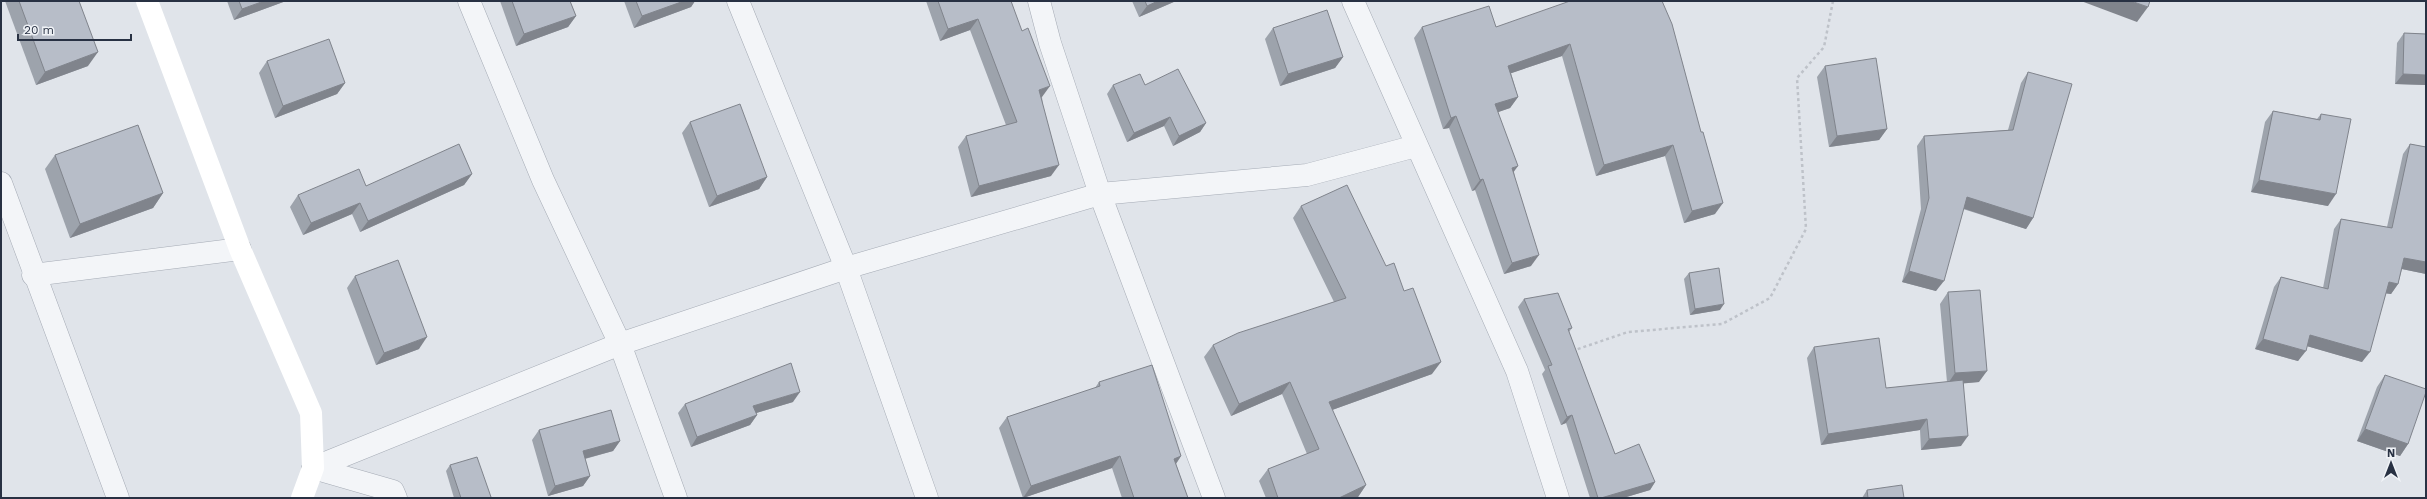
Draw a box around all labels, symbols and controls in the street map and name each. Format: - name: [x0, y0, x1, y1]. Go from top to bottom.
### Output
- scale bar: [18, 16, 131, 42]
- text: 20 m: [24, 23, 54, 37]
- north arrow: [2371, 443, 2411, 483]
- text: N: [2387, 447, 2395, 460]

